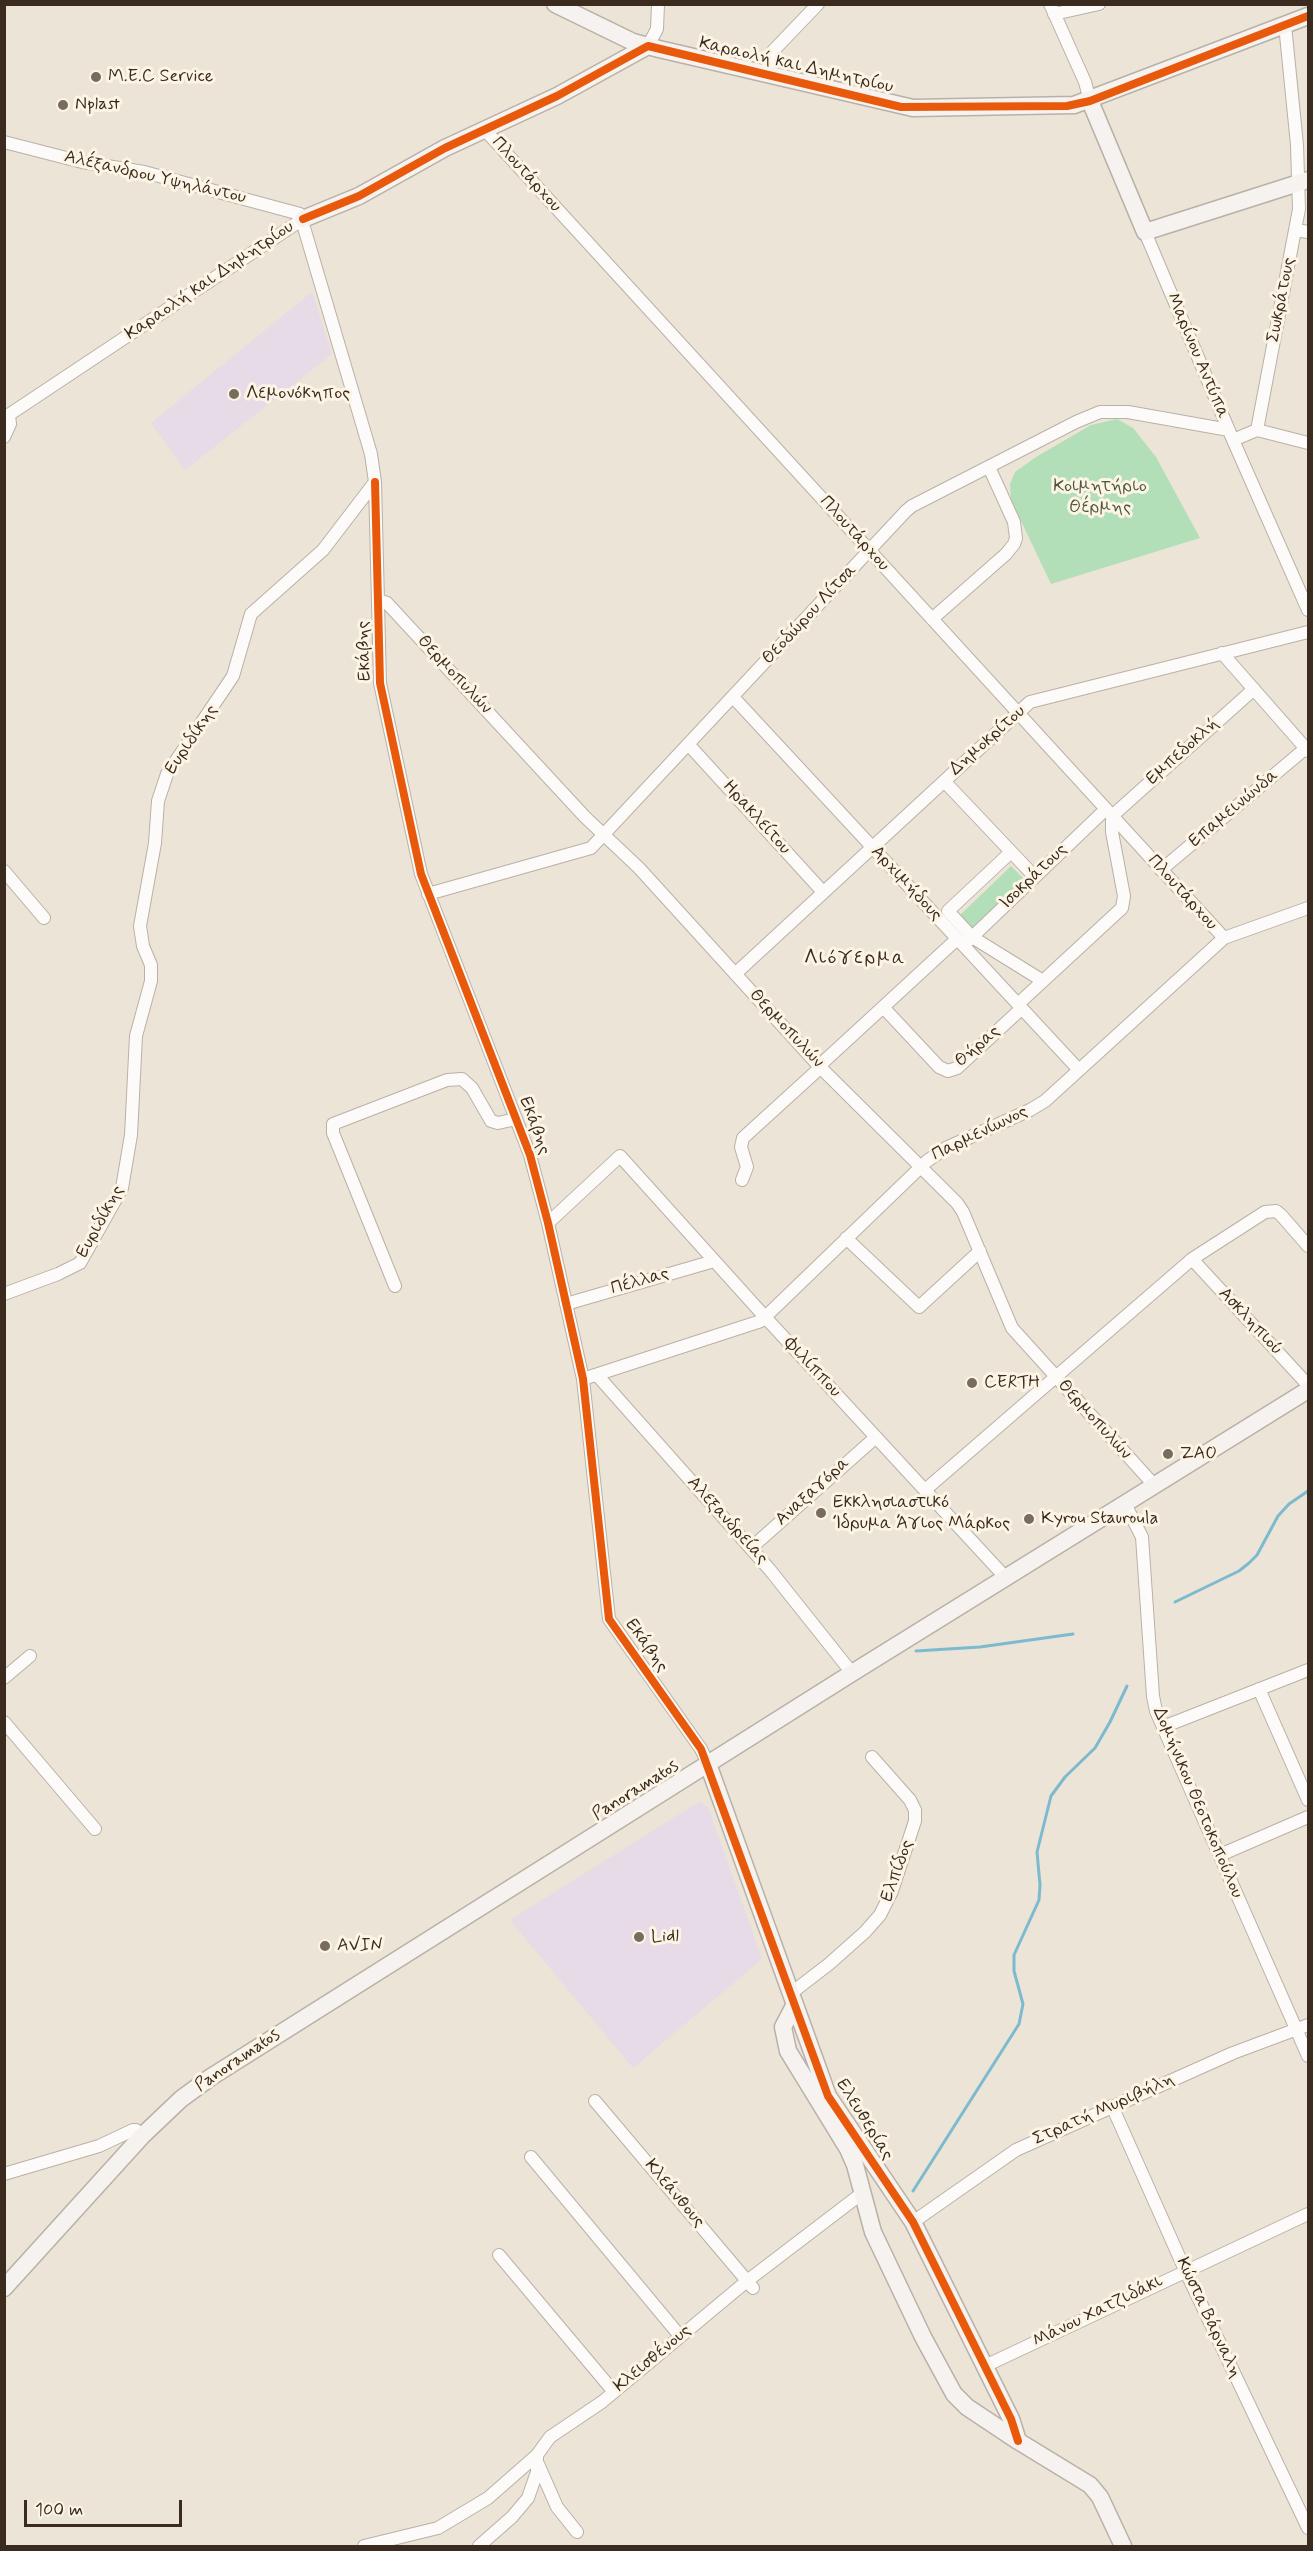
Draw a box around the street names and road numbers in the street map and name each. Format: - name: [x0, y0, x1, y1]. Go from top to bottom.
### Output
- street label: Καραολή και Δημητρίου: [697, 33, 895, 99]
- street label: Πλουτάρχου: [486, 133, 566, 217]
- street label: Αλέξανδρου Υψηλάντου: [62, 147, 248, 209]
- street label: Καραολή και Δημητρίου: [122, 217, 298, 345]
- street label: Σωκράτους: [1263, 256, 1301, 344]
- street label: Μαρίνου Αντύπα: [1161, 290, 1233, 422]
- street label: Πλουτάρχου: [814, 492, 894, 576]
- street label: Θεοδώρου Λίτσα: [758, 560, 862, 670]
- street label: Εκάβης: [353, 620, 377, 682]
- street label: Θερμοπυλών: [412, 631, 496, 719]
- street label: Ευριδίκης: [161, 701, 223, 779]
- street label: Δημοκρίτου: [946, 701, 1030, 781]
- street label: Εμπεδοκλή: [1142, 714, 1224, 790]
- street label: Επαμεινώνδα: [1185, 765, 1283, 853]
- street label: Ηρακλείτου: [717, 777, 795, 859]
- street label: Ισοκράτους: [996, 840, 1072, 914]
- street label: Αρχιμήδους: [866, 842, 946, 926]
- street label: Πλουτάρχου: [1142, 851, 1222, 935]
- street label: Θερμοπυλών: [744, 985, 828, 1073]
- street label: Θήρας: [951, 1021, 1005, 1073]
- street label: Εκάβης: [514, 1094, 554, 1158]
- street label: Παρμενίωνος: [929, 1102, 1031, 1166]
- street label: Ευριδίκης: [72, 1182, 130, 1262]
- street label: Πέλλας: [608, 1263, 672, 1301]
- street label: Ασκληπιού: [1213, 1284, 1287, 1360]
- street label: Φιλίππου: [779, 1333, 845, 1403]
- street label: Θερμοπυλών: [1052, 1375, 1136, 1465]
- street label: Αναξαγόρα: [771, 1453, 855, 1531]
- street label: Αλεξανδρείας: [682, 1473, 772, 1569]
- street label: Εκάβης: [620, 1615, 672, 1677]
- street label: Δομήνικου Θεοτοκοπούλου: [1147, 1704, 1247, 1902]
- street label: Panoramatos: [589, 1756, 683, 1826]
- street label: Ελπίδος: [877, 1837, 919, 1905]
- street label: Panoramatos: [191, 2025, 285, 2097]
- street label: Στρατή Μυριβήλη: [1030, 2069, 1178, 2151]
- street label: Ελευθερίας: [831, 2075, 897, 2165]
- street label: Κλεάνθους: [639, 2155, 709, 2233]
- street label: Κώστα Βάρναλη: [1171, 2254, 1245, 2382]
- street label: Μάνου Χατζιδάκι: [1030, 2271, 1166, 2353]
- street label: Κλεισθένους: [610, 2320, 696, 2398]

